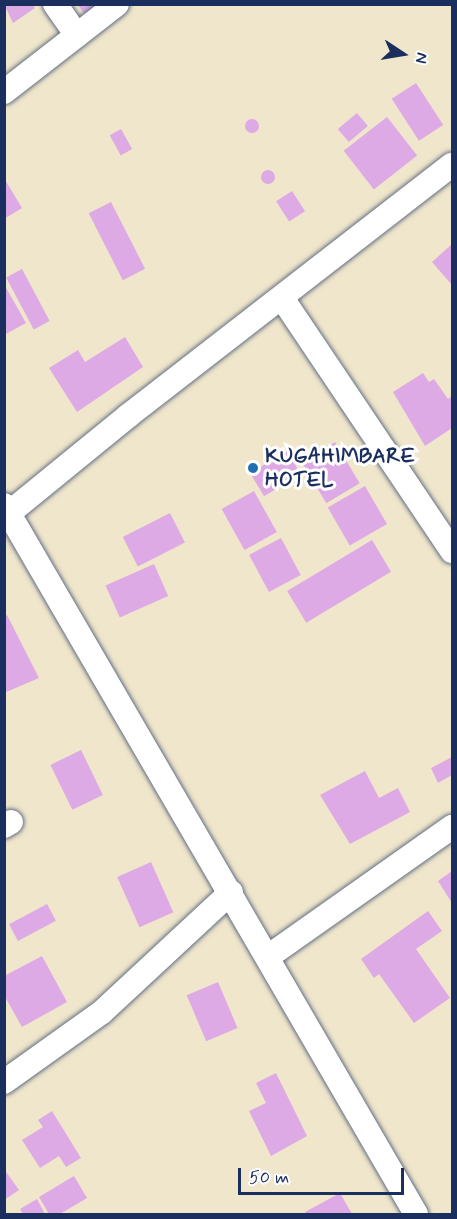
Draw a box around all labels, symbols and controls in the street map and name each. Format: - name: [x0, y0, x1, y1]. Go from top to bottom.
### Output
- north arrow: [373, 24, 433, 84]
- text: N: [410, 50, 432, 65]
- place label: KUGAHIMBARE HOTEL: [265, 443, 415, 493]
- marker: KUGAHIMBARE HOTEL: [246, 461, 260, 475]
- scale bar: [241, 1156, 408, 1194]
- text: 50 m: [249, 1166, 289, 1190]

